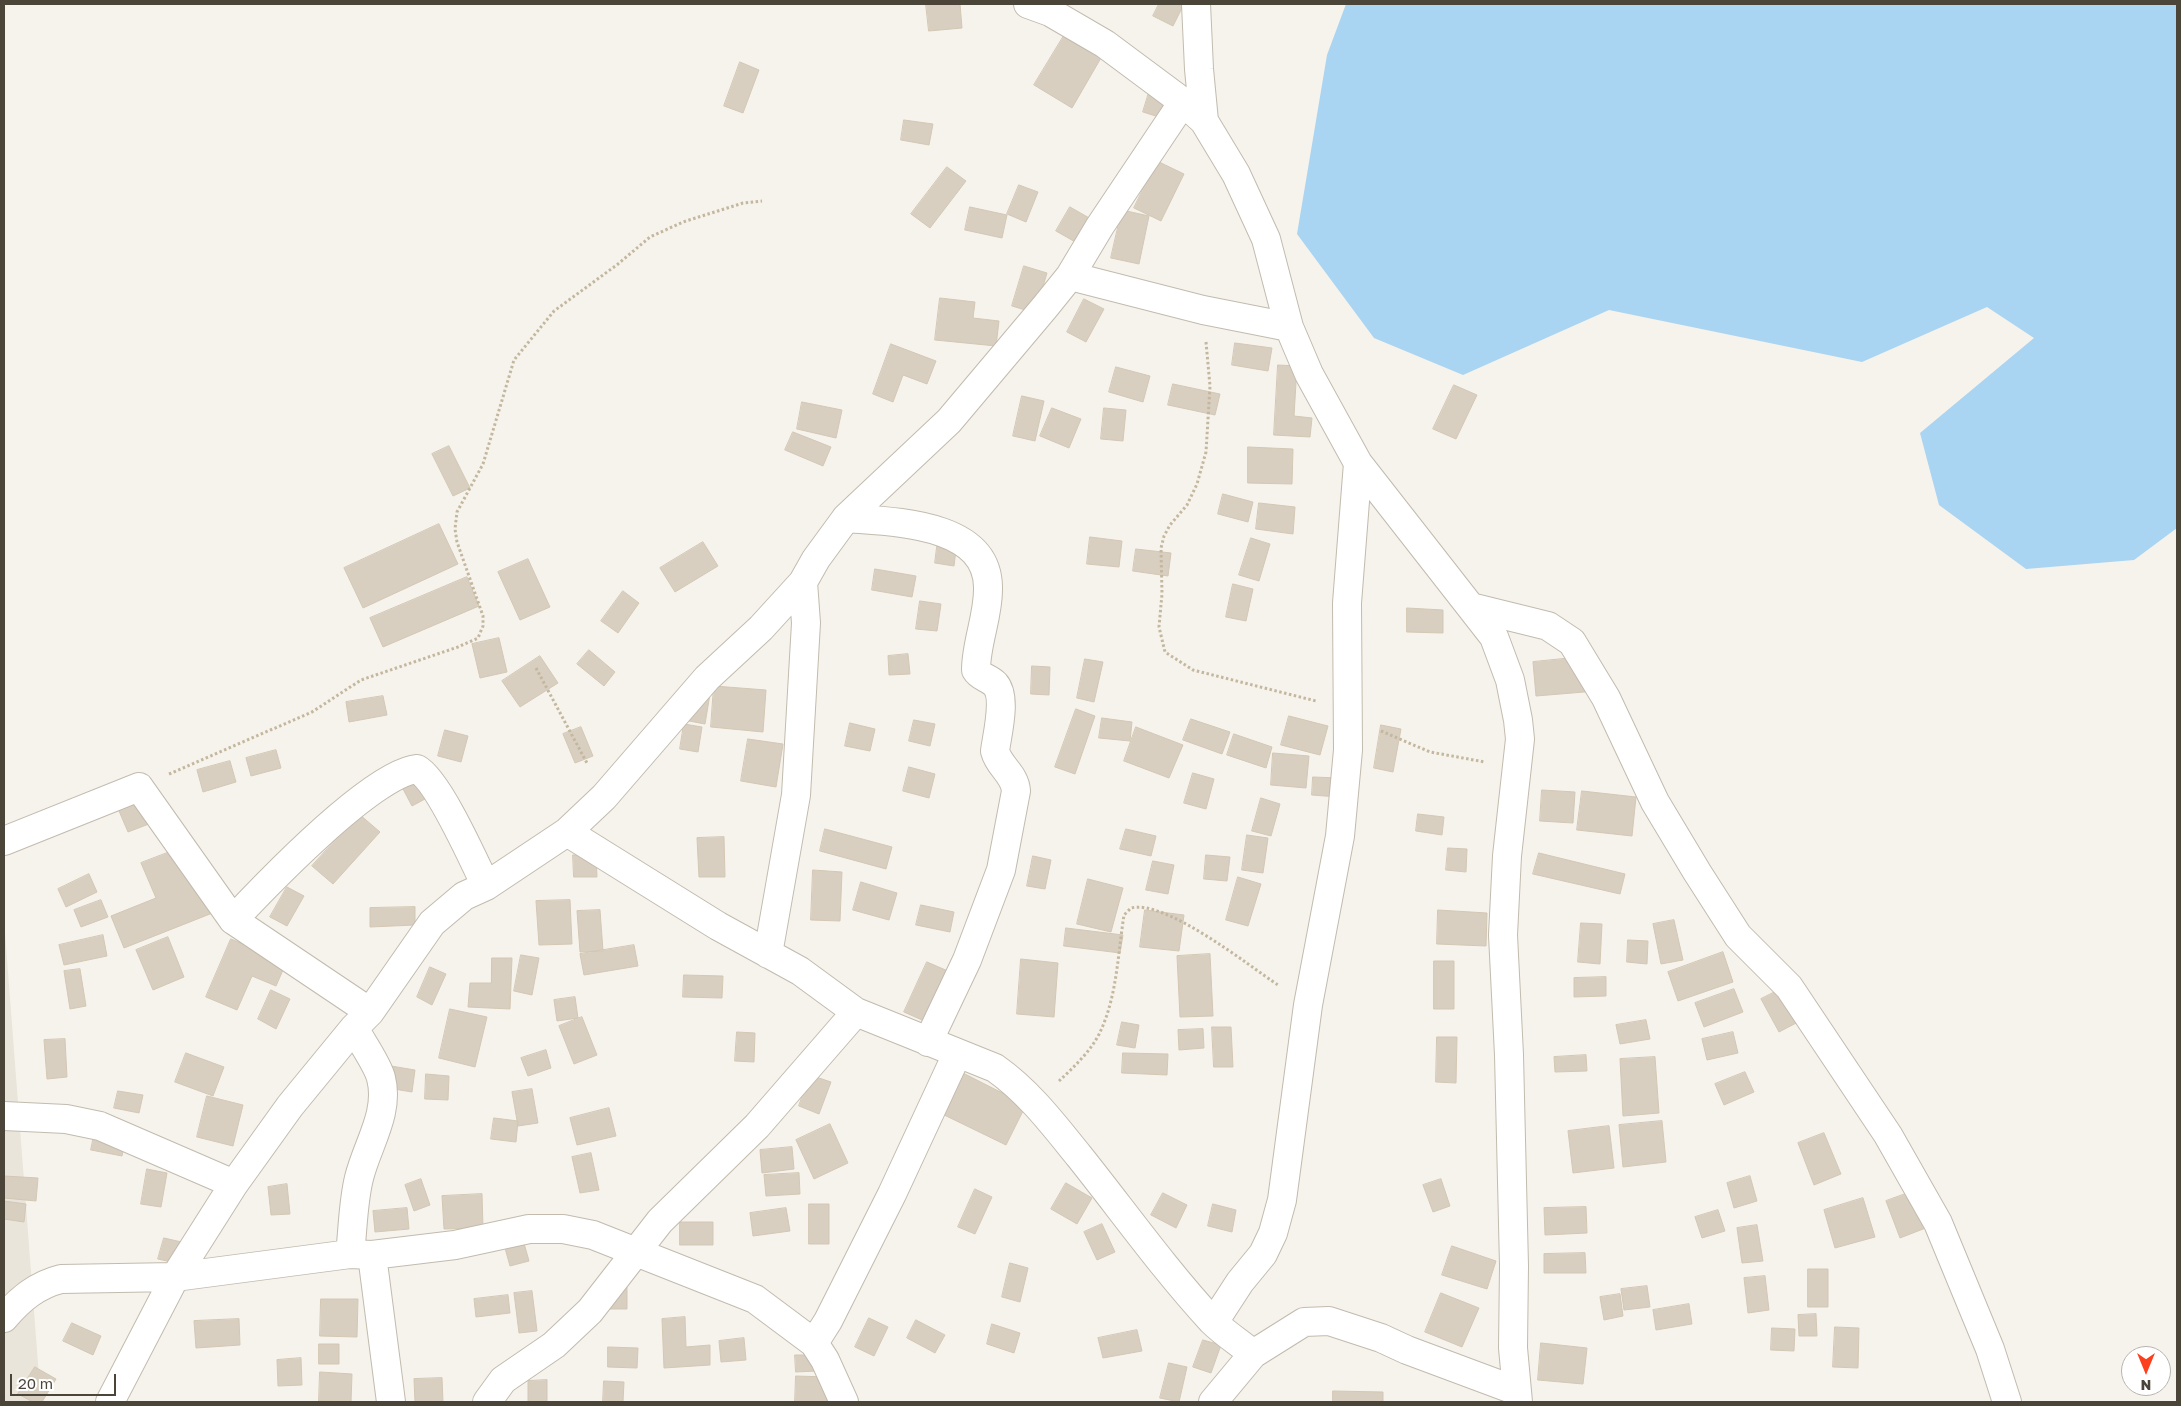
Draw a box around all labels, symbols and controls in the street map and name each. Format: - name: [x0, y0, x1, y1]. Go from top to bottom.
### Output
- north arrow: [2121, 1346, 2171, 1396]
- scale bar: [12, 1364, 119, 1396]
- text: 20 m: [18, 1374, 53, 1392]
- text: N: [2141, 1377, 2151, 1394]

